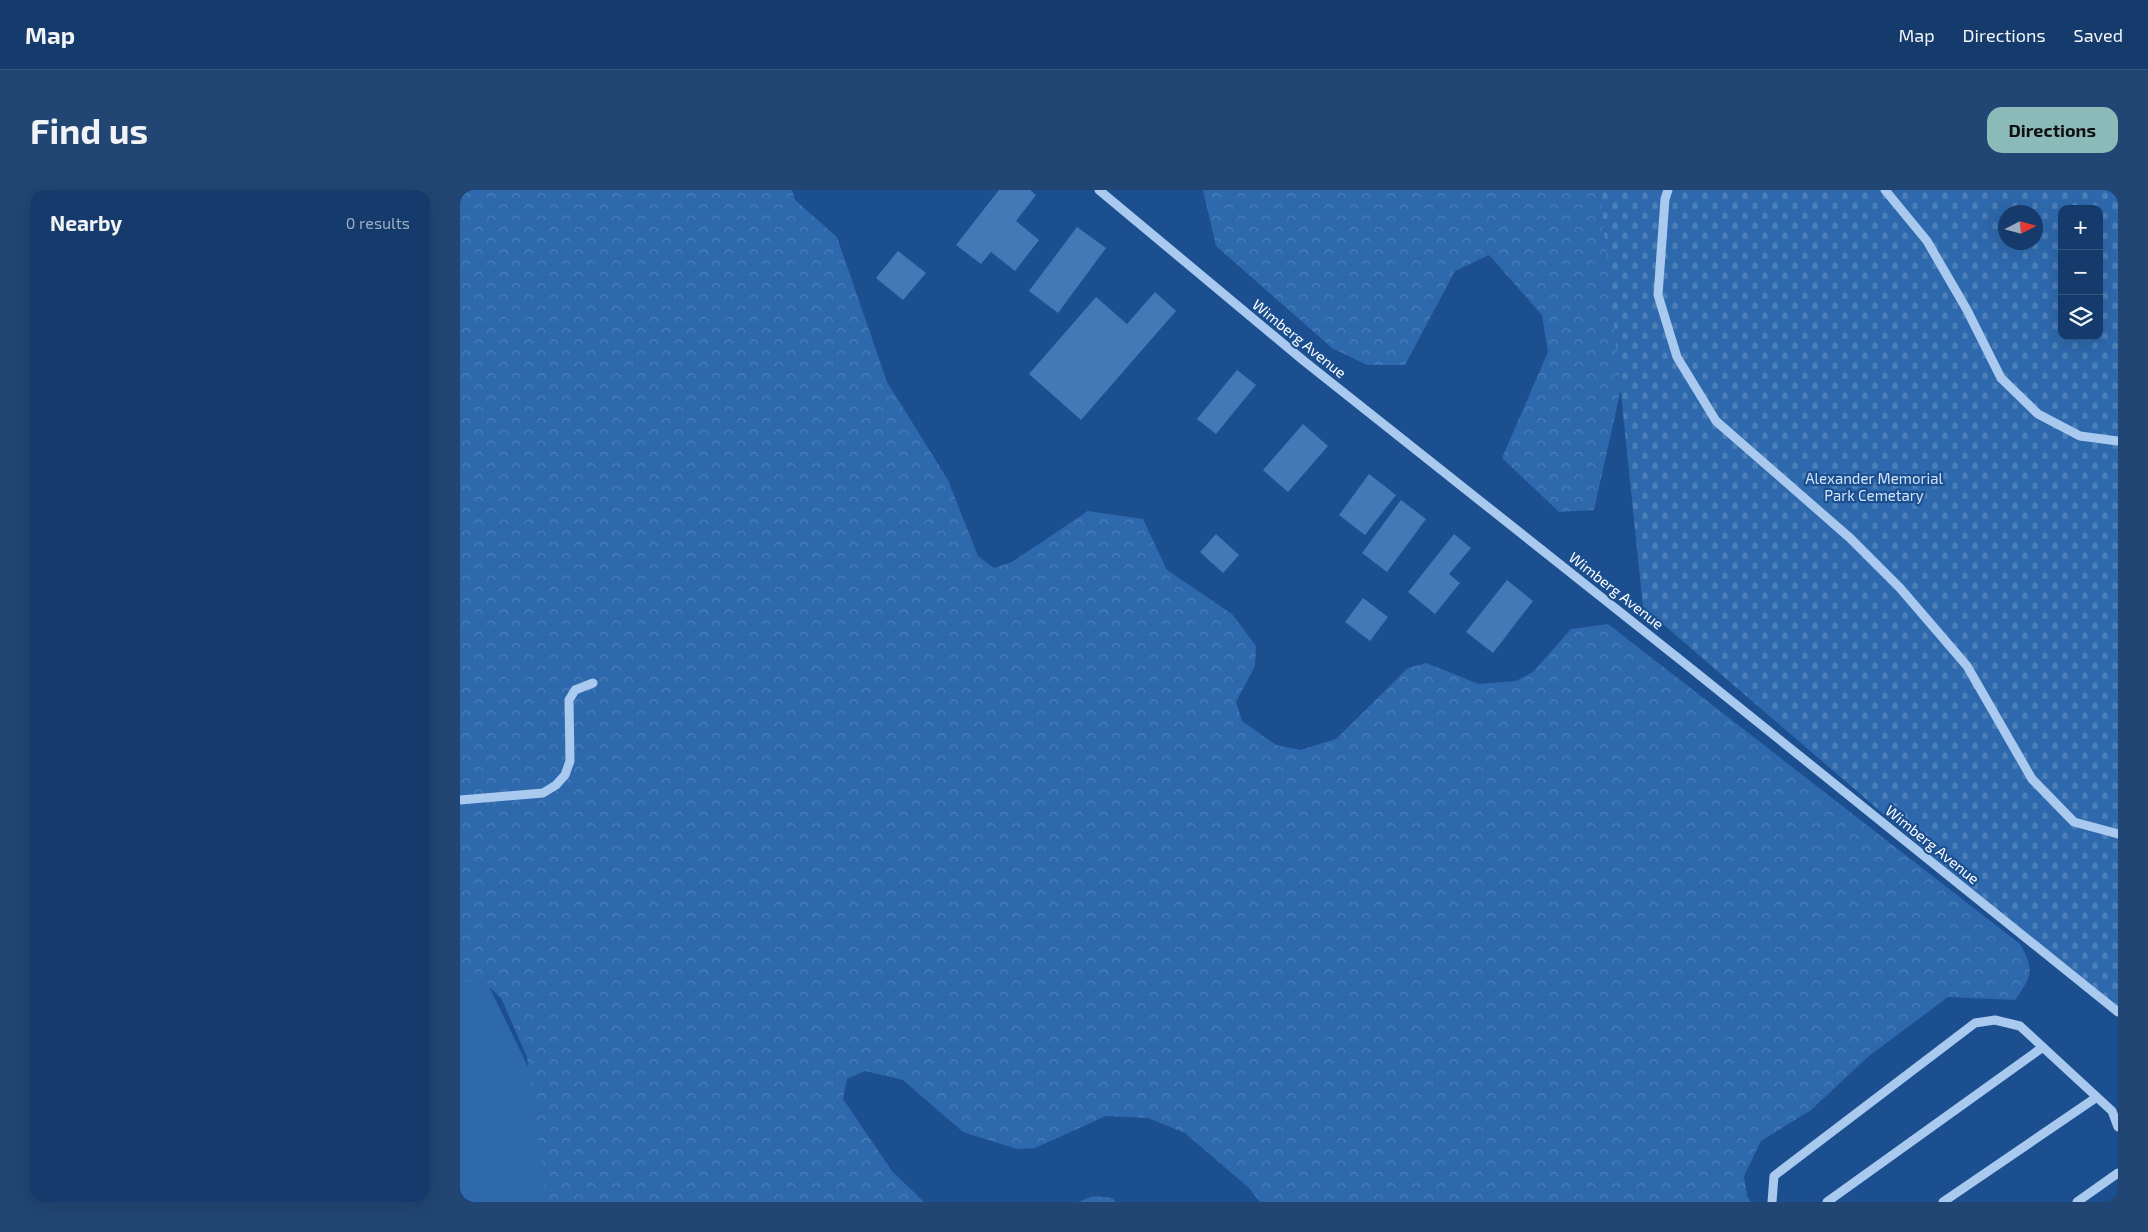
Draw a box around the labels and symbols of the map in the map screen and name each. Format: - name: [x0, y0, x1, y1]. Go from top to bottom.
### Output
- north arrow: [1998, 205, 2043, 250]
- street label: Wimberg Avenue: [1249, 295, 1350, 381]
- park label: Alexander Memorial Park Cemetary: [1805, 469, 1943, 504]
- street label: Wimberg Avenue: [1566, 548, 1668, 633]
- street label: Wimberg Avenue: [1882, 801, 1983, 887]

